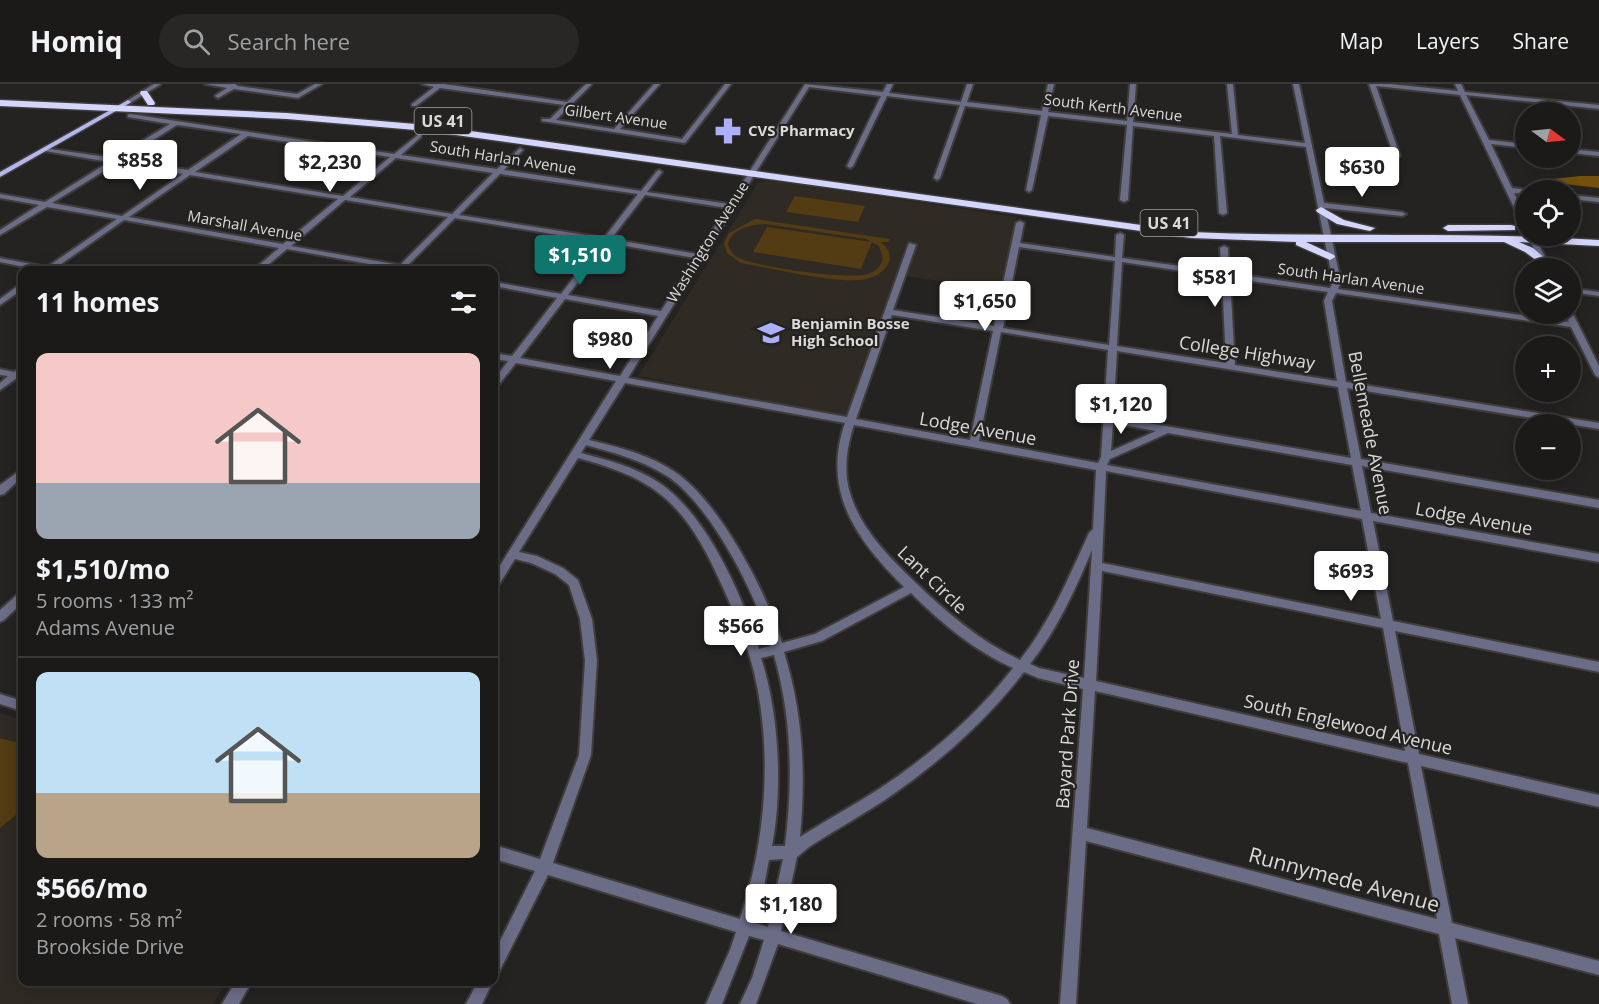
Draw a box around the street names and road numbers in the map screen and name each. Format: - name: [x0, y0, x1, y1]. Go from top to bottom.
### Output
- street label: South Kerth Avenue: [1043, 89, 1183, 125]
- street label: Gilbert Avenue: [563, 99, 669, 133]
- road number: US 41: [414, 108, 472, 134]
- street label: South Harlan Avenue: [429, 136, 578, 178]
- street label: Washington Avenue: [662, 177, 753, 306]
- street label: Marshall Avenue: [186, 205, 304, 245]
- road number: US 41: [1140, 210, 1198, 236]
- street label: South Harlan Avenue: [1277, 258, 1426, 298]
- street label: College Highway: [1177, 329, 1318, 375]
- street label: Bellemeade Avenue: [1343, 349, 1399, 517]
- street label: Lodge Avenue: [918, 406, 1039, 450]
- street label: Lodge Avenue: [1414, 496, 1535, 540]
- street label: Lant Circle: [893, 540, 973, 618]
- street label: Bayard Park Drive: [1050, 658, 1084, 810]
- street label: South Englewood Avenue: [1242, 688, 1455, 760]
- street label: Runnymede Avenue: [1246, 840, 1443, 918]

